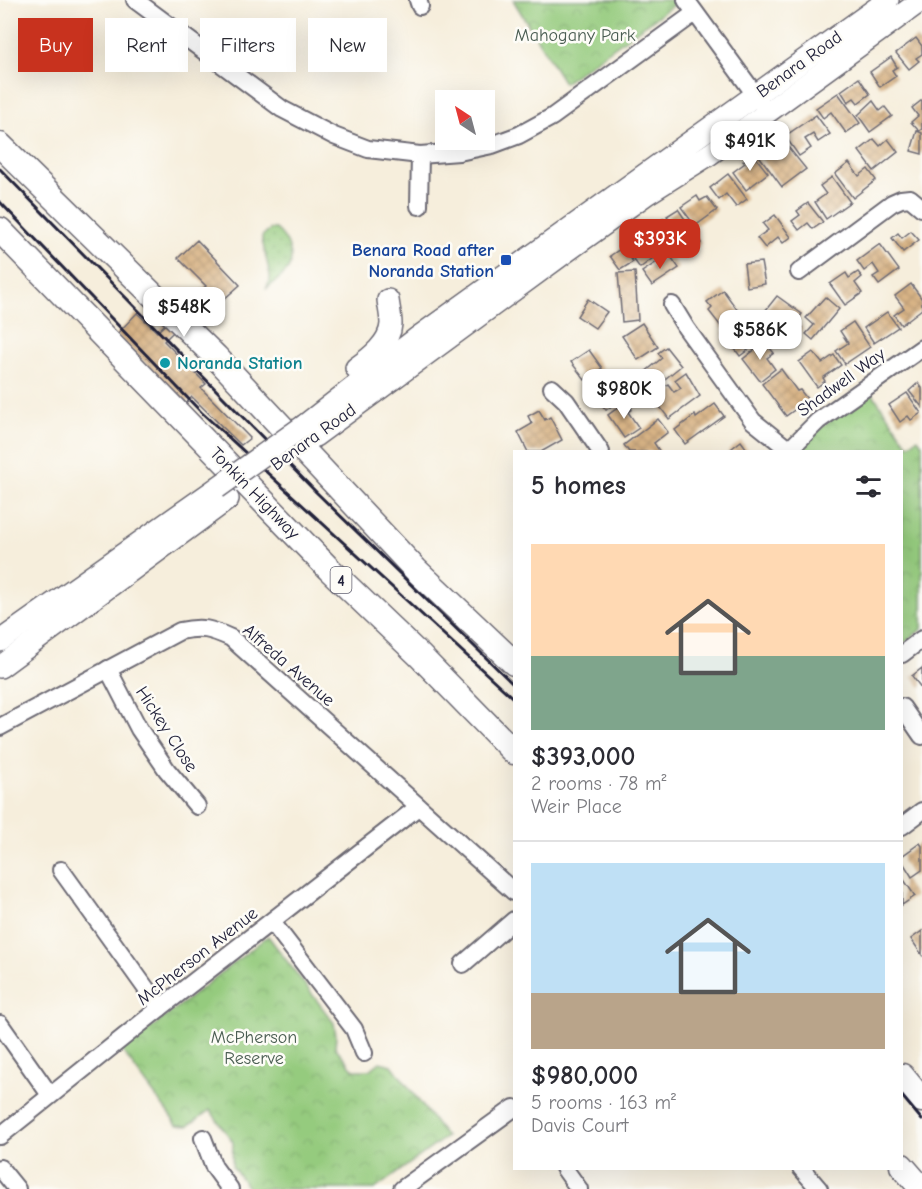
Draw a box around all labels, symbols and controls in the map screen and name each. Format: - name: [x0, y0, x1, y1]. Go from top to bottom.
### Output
- chip: Buy: [18, 18, 93, 72]
- chip: Rent: [105, 18, 188, 72]
- chip: Filters: [200, 18, 296, 72]
- chip: New: [308, 18, 387, 72]
- park label: Mahogany Park: [515, 25, 636, 46]
- street label: Benara Road: [753, 26, 846, 102]
- north arrow: [435, 90, 495, 150]
- map controls: [435, 90, 495, 150]
- pin: $491K: [708, 121, 792, 172]
- text: $491K: [725, 129, 776, 152]
- pin: $393K: [618, 219, 702, 270]
- text: $393K: [633, 227, 687, 250]
- place label: Benara Road after Noranda Station: [352, 240, 495, 282]
- marker: Benara Road after Noranda Station: [499, 253, 513, 267]
- pin: $548K: [142, 287, 226, 338]
- text: $548K: [157, 295, 211, 318]
- pin: $586K: [718, 310, 802, 361]
- text: $586K: [733, 318, 787, 341]
- street label: Shadwell Way: [793, 343, 890, 421]
- place label: Noranda Station: [177, 353, 302, 374]
- marker: Noranda Station: [158, 356, 172, 370]
- pin: $980K: [582, 369, 666, 420]
- text: $980K: [596, 377, 652, 400]
- street label: Benara Road: [267, 399, 360, 475]
- street label: Tonkin Highway: [205, 443, 305, 544]
- icon: filters: [852, 470, 885, 503]
- text: 5 homes: [531, 471, 626, 501]
- road number: 4: [330, 567, 352, 593]
- icon: home: [654, 583, 762, 691]
- street label: Alfreda Avenue: [238, 620, 339, 711]
- street label: Hickey Close: [131, 682, 202, 776]
- text: $393,000: [531, 742, 635, 772]
- text: 2 rooms · 78 m²: [531, 772, 667, 795]
- text: Weir Place: [531, 795, 622, 818]
- icon: home: [654, 902, 762, 1010]
- street label: McPherson Avenue: [133, 903, 262, 1010]
- park label: McPherson Reserve: [211, 1027, 297, 1069]
- text: $980,000: [531, 1061, 638, 1091]
- text: 5 rooms · 163 m²: [531, 1091, 676, 1114]
- text: Davis Court: [531, 1114, 629, 1137]

